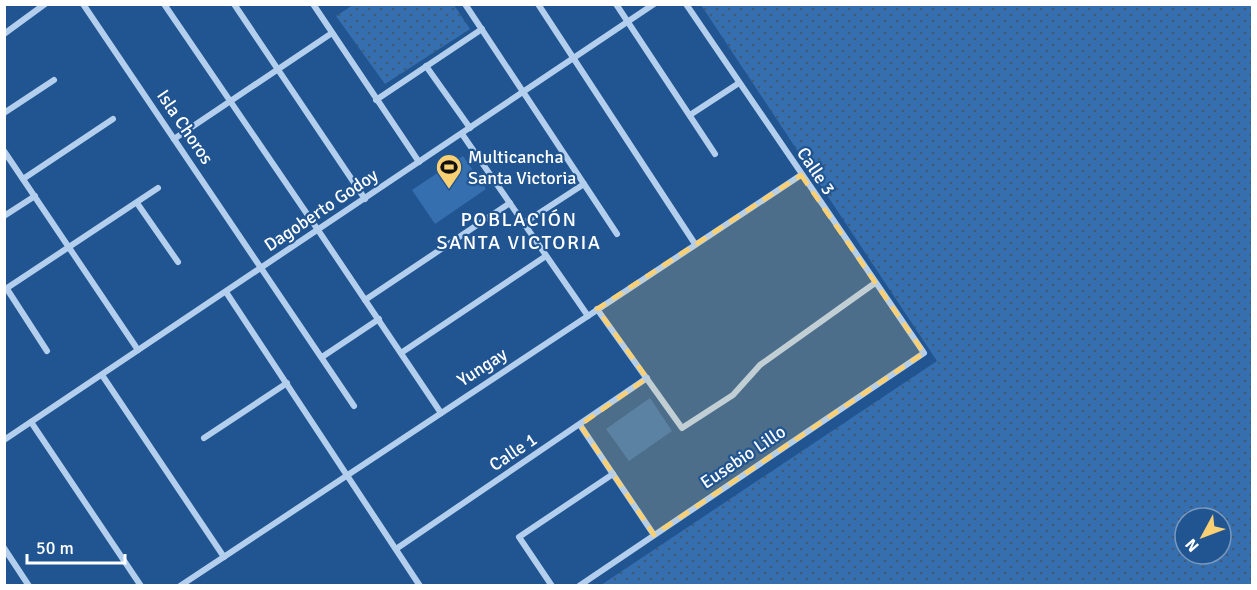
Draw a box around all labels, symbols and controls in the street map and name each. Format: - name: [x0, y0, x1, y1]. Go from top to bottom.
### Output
- street label: Isla Choros: [152, 86, 218, 169]
- street label: Calle 3: [792, 143, 840, 199]
- place label: Multicancha Santa Victoria: [468, 146, 576, 189]
- sports icon: Multicancha Santa Victoria: [434, 152, 464, 190]
- street label: Dagoberto Godoy: [260, 164, 382, 256]
- district label: POBLACIÓN SANTA VICTORIA: [436, 207, 602, 255]
- street label: Yungay: [453, 343, 511, 391]
- street label: Eusebio Lillo: [696, 421, 790, 493]
- street label: Calle 1: [485, 428, 541, 476]
- north arrow: [1173, 506, 1233, 566]
- scale bar: [27, 527, 124, 565]
- text: N: [1181, 534, 1204, 556]
- text: 50 m: [36, 537, 74, 559]

